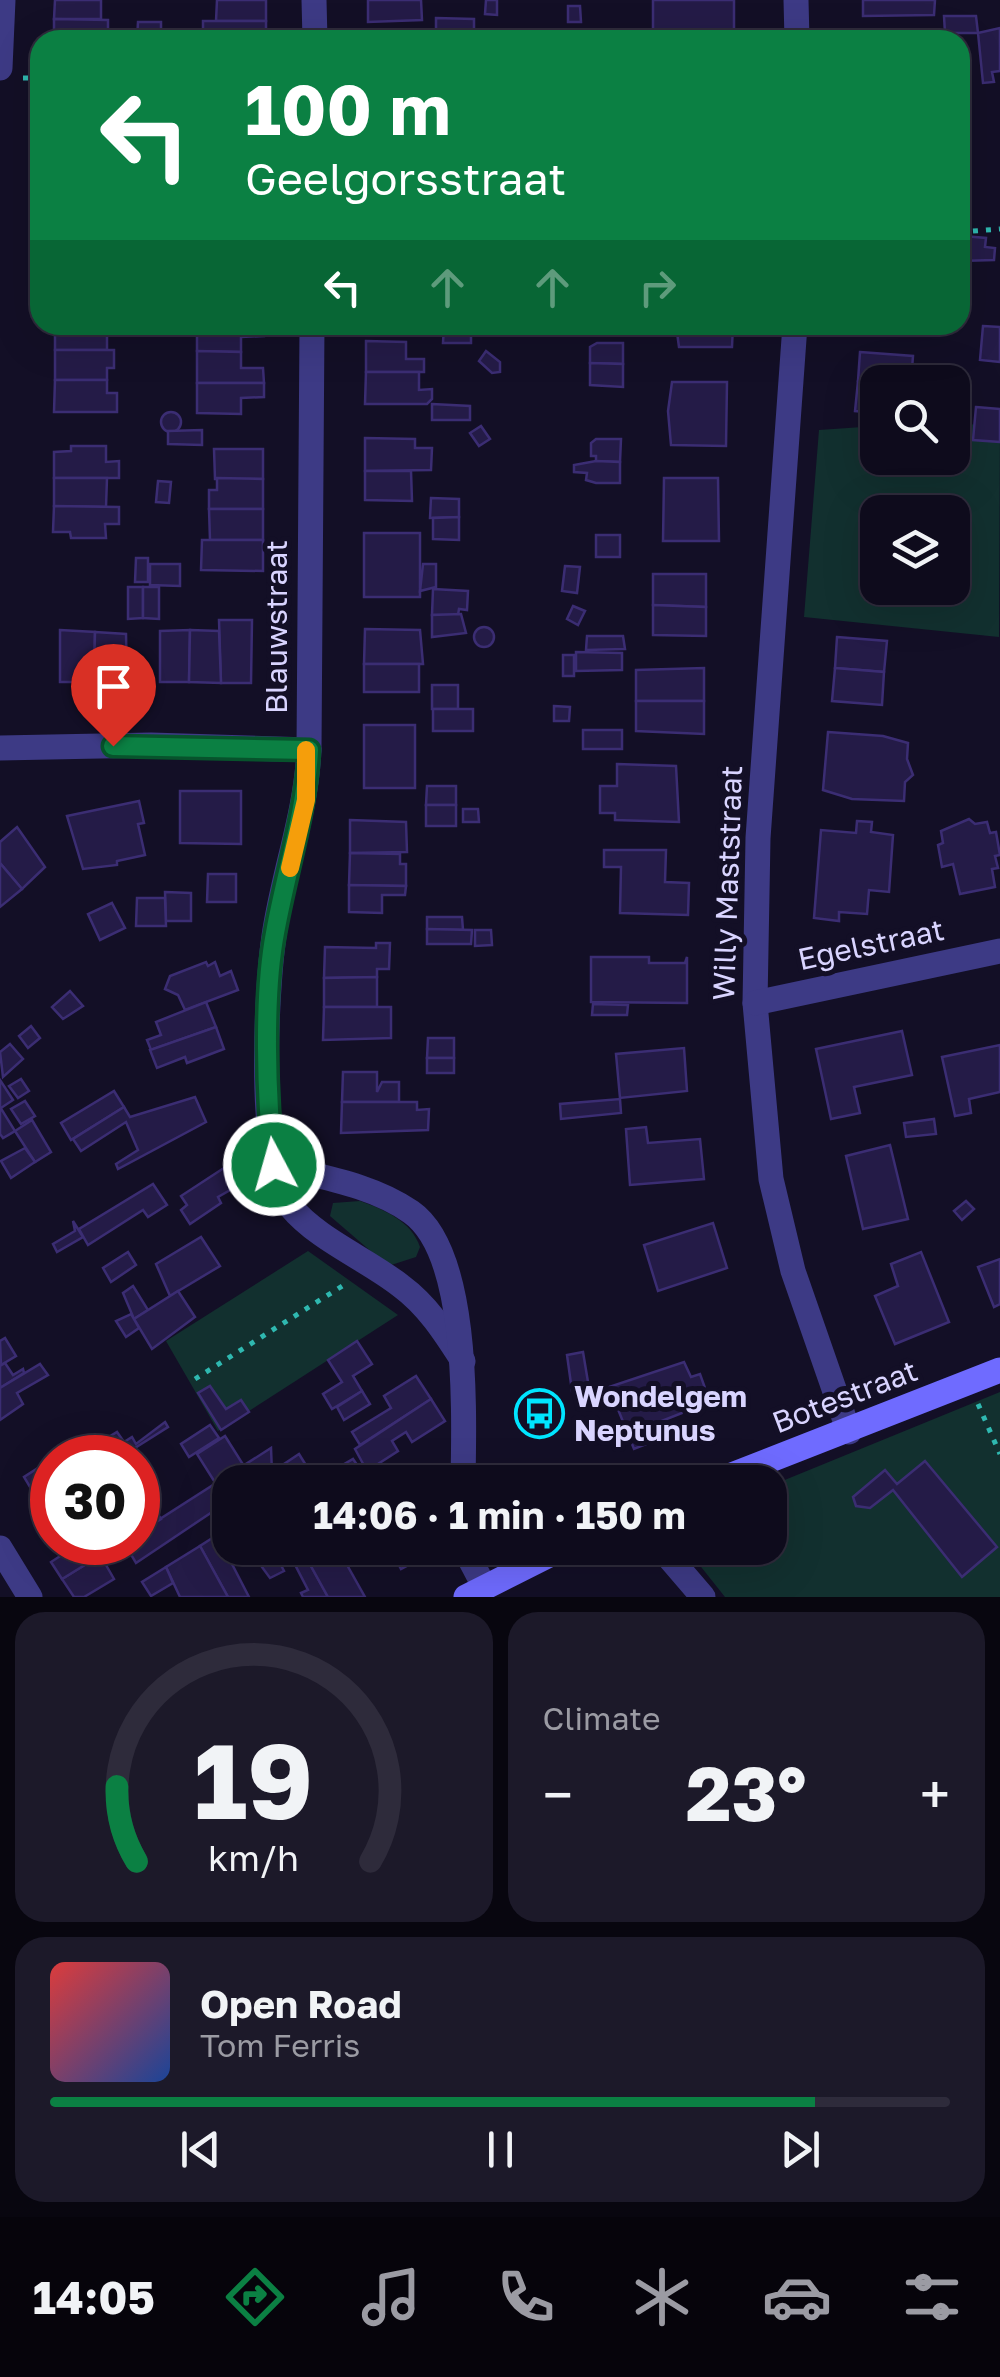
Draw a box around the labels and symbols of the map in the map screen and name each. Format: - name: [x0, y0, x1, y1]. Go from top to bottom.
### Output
- street label: Blauwstraat: [258, 540, 294, 714]
- pin: [71, 644, 156, 747]
- street label: Willy Maststraat: [705, 765, 749, 1001]
- street label: Egelstraat: [794, 911, 947, 977]
- position arrow: [222, 1113, 326, 1217]
- street label: Botestraat: [767, 1352, 922, 1440]
- place label: Wondelgem Neptunus: [574, 1378, 747, 1448]
- bus stop icon: Wondelgem Neptunus: [513, 1388, 565, 1440]
- speed limit sign: 30: [30, 1435, 160, 1565]

